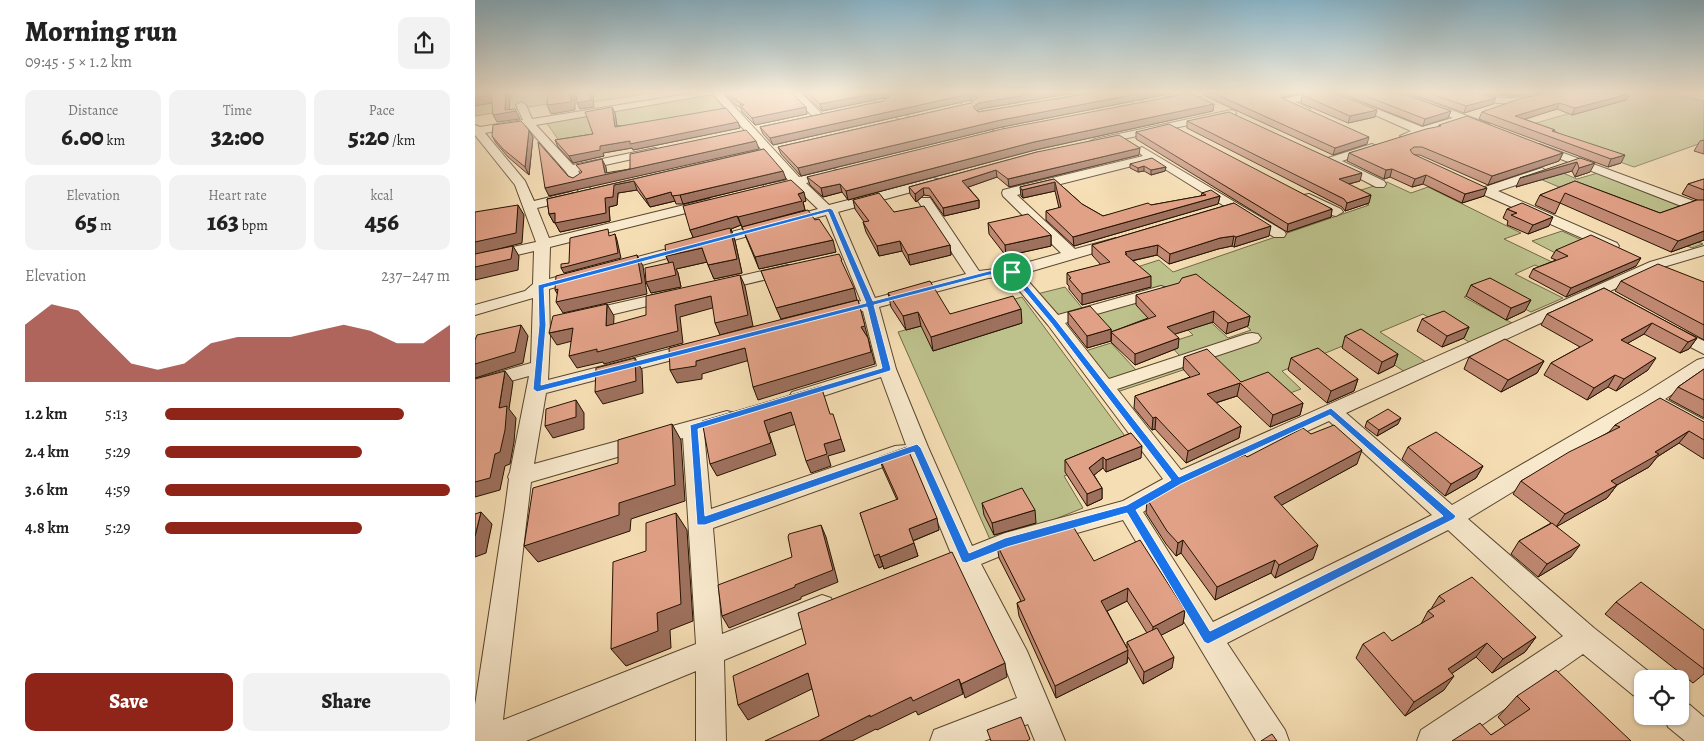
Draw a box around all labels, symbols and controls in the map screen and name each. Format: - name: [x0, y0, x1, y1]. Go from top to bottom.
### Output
- text: Morning run: [25, 13, 177, 51]
- button: share: [398, 17, 450, 69]
- text: 09:45 · 5 × 1.2 km: [25, 51, 132, 73]
- text: Distance: [68, 101, 118, 120]
- text: Time: [223, 101, 252, 120]
- text: Pace: [369, 101, 395, 120]
- text: 6.00: [61, 120, 104, 154]
- text: 32:00: [211, 120, 264, 154]
- text: 5:20: [348, 120, 389, 154]
- text: km: [104, 131, 125, 150]
- text: /km: [389, 131, 415, 150]
- text: Elevation: [66, 186, 120, 205]
- text: Heart rate: [208, 186, 267, 205]
- text: kcal: [371, 186, 393, 205]
- text: 65: [75, 205, 97, 239]
- text: 163: [207, 205, 239, 239]
- text: 456: [365, 205, 399, 239]
- text: m: [97, 216, 112, 235]
- text: bpm: [239, 216, 268, 235]
- pin: [991, 251, 1033, 293]
- icon: arrive: [998, 258, 1026, 286]
- text: Elevation: [25, 265, 86, 287]
- text: 237–247 m: [381, 265, 450, 287]
- text: 1.2 km: [25, 403, 67, 425]
- text: 5:13: [105, 403, 128, 425]
- text: 2.4 km: [25, 441, 69, 463]
- text: 5:29: [105, 441, 131, 463]
- text: 3.6 km: [25, 479, 68, 501]
- text: 4:59: [105, 479, 130, 501]
- text: 4.8 km: [25, 517, 69, 539]
- text: 5:29: [105, 517, 131, 539]
- map controls: [1634, 670, 1689, 725]
- button: locate: [1634, 670, 1689, 725]
- button: Save: [25, 673, 233, 731]
- button: Share: [243, 673, 450, 731]

